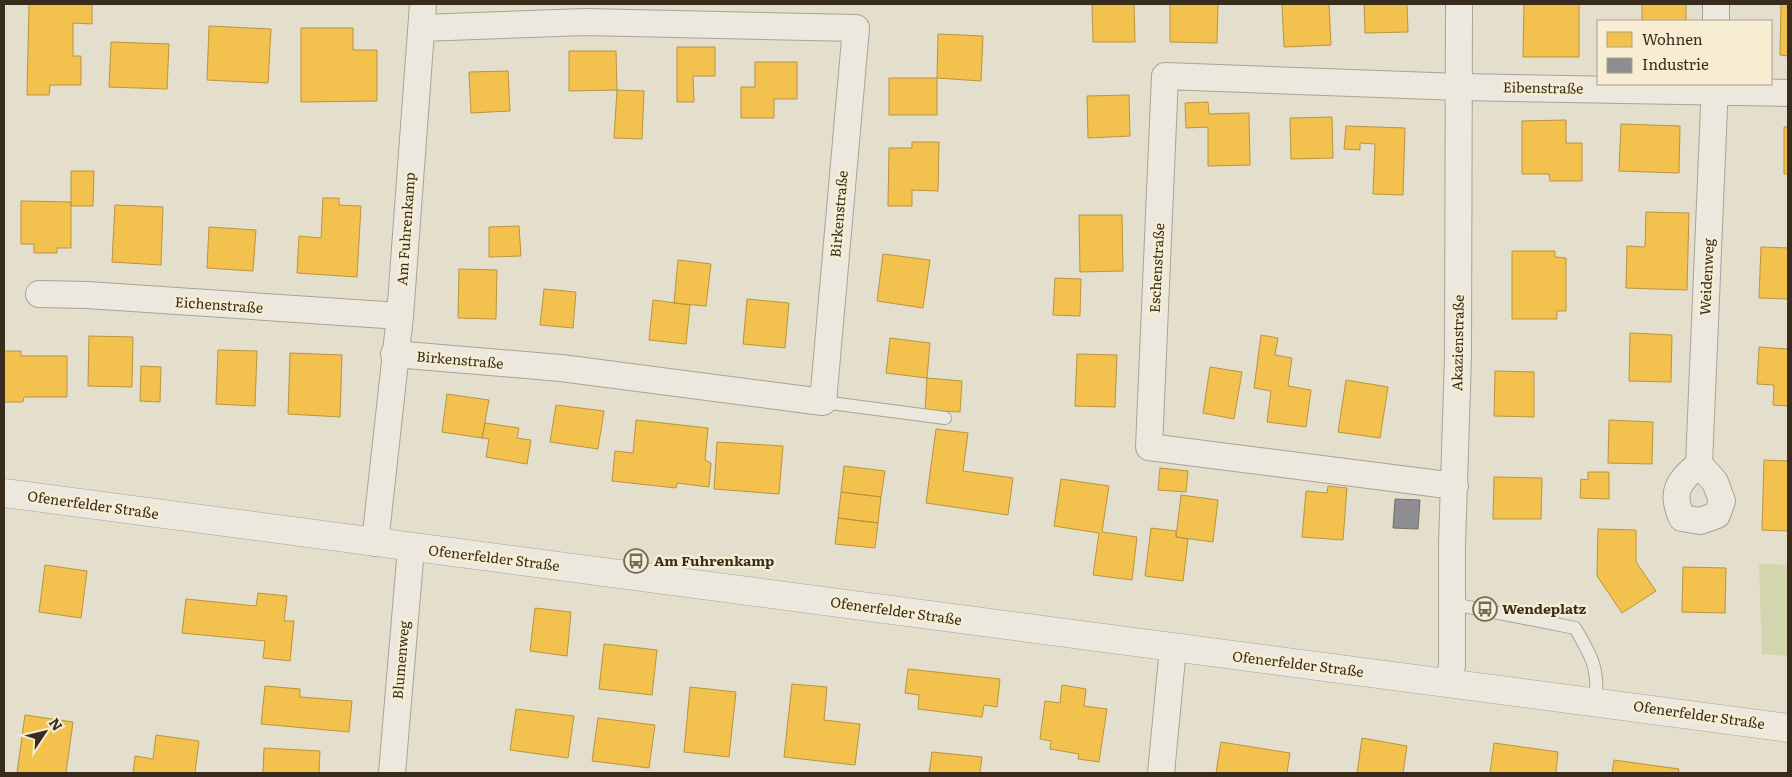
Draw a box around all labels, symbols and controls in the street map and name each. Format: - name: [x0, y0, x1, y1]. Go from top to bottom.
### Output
- legend: [1597, 20, 1772, 85]
- text: Wohnen: [1642, 27, 1703, 50]
- text: Industrie: [1642, 52, 1709, 75]
- street label: Eibenstraße: [1503, 76, 1583, 98]
- street label: Birkenstraße: [824, 170, 852, 258]
- street label: Am Fuhrenkamp: [391, 172, 419, 286]
- street label: Eschenstraße: [1144, 222, 1168, 313]
- street label: Weidenweg: [1694, 238, 1718, 316]
- street label: Eichenstraße: [174, 291, 264, 317]
- street label: Akazienstraße: [1446, 295, 1468, 391]
- street label: Birkenstraße: [416, 345, 504, 373]
- street label: Ofenerfelder Straße: [26, 485, 160, 523]
- street label: Ofenerfelder Straße: [427, 539, 561, 575]
- bus stop icon: Am Fuhrenkamp: [623, 548, 649, 574]
- place label: Am Fuhrenkamp: [654, 550, 774, 570]
- street label: Ofenerfelder Straße: [829, 591, 963, 629]
- bus stop icon: Wendeplatz: [1472, 596, 1498, 622]
- place label: Wendeplatz: [1502, 598, 1587, 618]
- street label: Blumenweg: [387, 620, 413, 700]
- street label: Ofenerfelder Straße: [1231, 645, 1365, 681]
- street label: Ofenerfelder Straße: [1632, 695, 1766, 733]
- north arrow: [20, 707, 70, 757]
- text: N: [45, 713, 68, 735]

